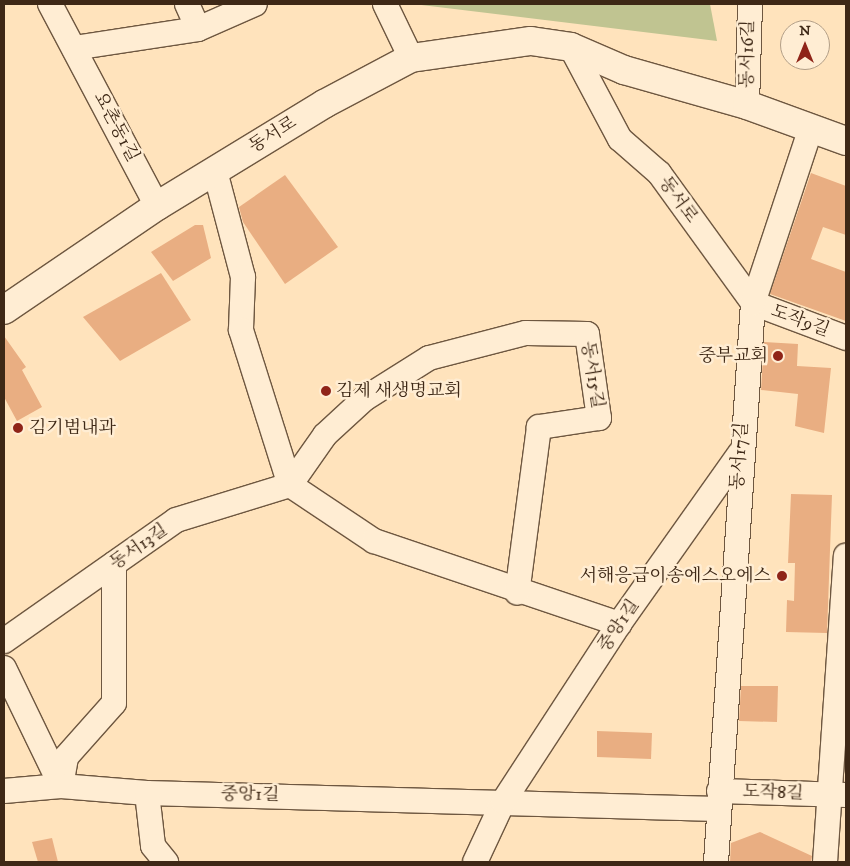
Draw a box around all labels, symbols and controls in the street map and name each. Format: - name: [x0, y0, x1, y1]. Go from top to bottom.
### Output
- street label: 동서16길: [737, 20, 759, 88]
- north arrow: [780, 20, 830, 70]
- text: N: [799, 22, 811, 40]
- street label: 요촌동1길: [89, 88, 143, 166]
- street label: 동서로: [245, 112, 301, 158]
- street label: 동서로: [654, 173, 702, 227]
- street label: 도작9길: [768, 300, 832, 342]
- street label: 동서15길: [576, 340, 608, 410]
- place label: 중부교회: [698, 345, 768, 367]
- marker: 중부교회: [772, 350, 784, 362]
- place label: 김제 새생명교회: [336, 380, 462, 402]
- marker: 김제 새생명교회: [320, 385, 332, 397]
- place label: 김기범내과: [29, 417, 116, 439]
- marker: 김기범내과: [11, 421, 25, 435]
- street label: 동서17길: [727, 421, 753, 491]
- street label: 동서13길: [106, 519, 172, 575]
- place label: 서해응급이송에스오에스: [580, 565, 771, 587]
- marker: 서해응급이송에스오에스: [775, 569, 789, 583]
- street label: 중앙1길: [594, 596, 644, 656]
- street label: 도작8길: [742, 781, 804, 805]
- street label: 중앙1길: [220, 784, 280, 806]

